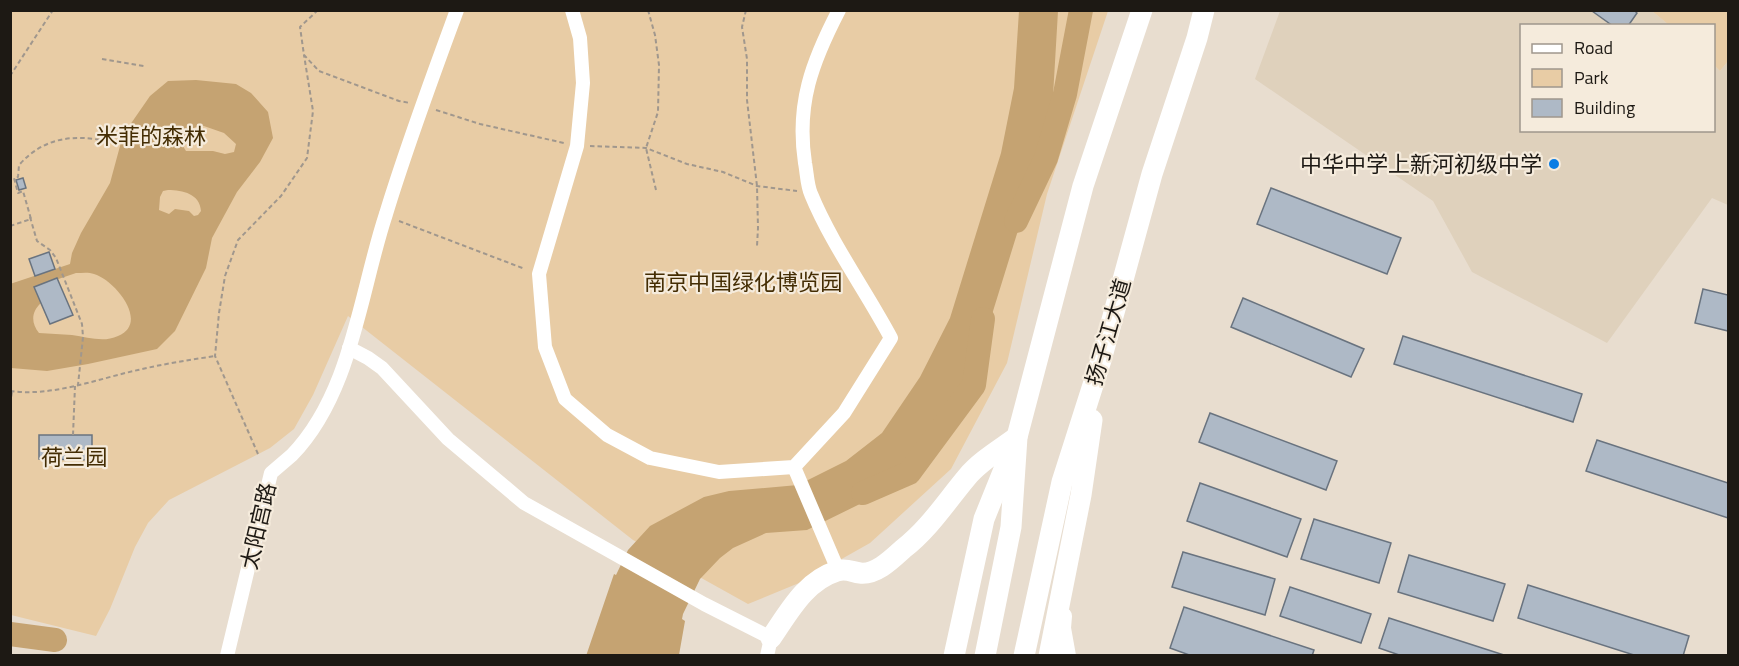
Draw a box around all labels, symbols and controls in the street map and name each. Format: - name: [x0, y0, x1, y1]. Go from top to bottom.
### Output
- legend: [1520, 24, 1715, 132]
- text: Road: [1574, 34, 1613, 61]
- text: Park: [1574, 64, 1609, 91]
- text: Building: [1574, 94, 1635, 121]
- park label: 米菲的森林: [96, 119, 206, 153]
- place label: 中华中学上新河初级中学: [1300, 147, 1542, 181]
- marker: 中华中学上新河初级中学: [1547, 157, 1561, 171]
- park label: 南京中国绿化博览园: [644, 265, 842, 299]
- street label: 扬子江大道: [1076, 274, 1140, 390]
- park label: 荷兰园: [41, 440, 107, 474]
- street label: 太阳宫路: [232, 479, 284, 573]

